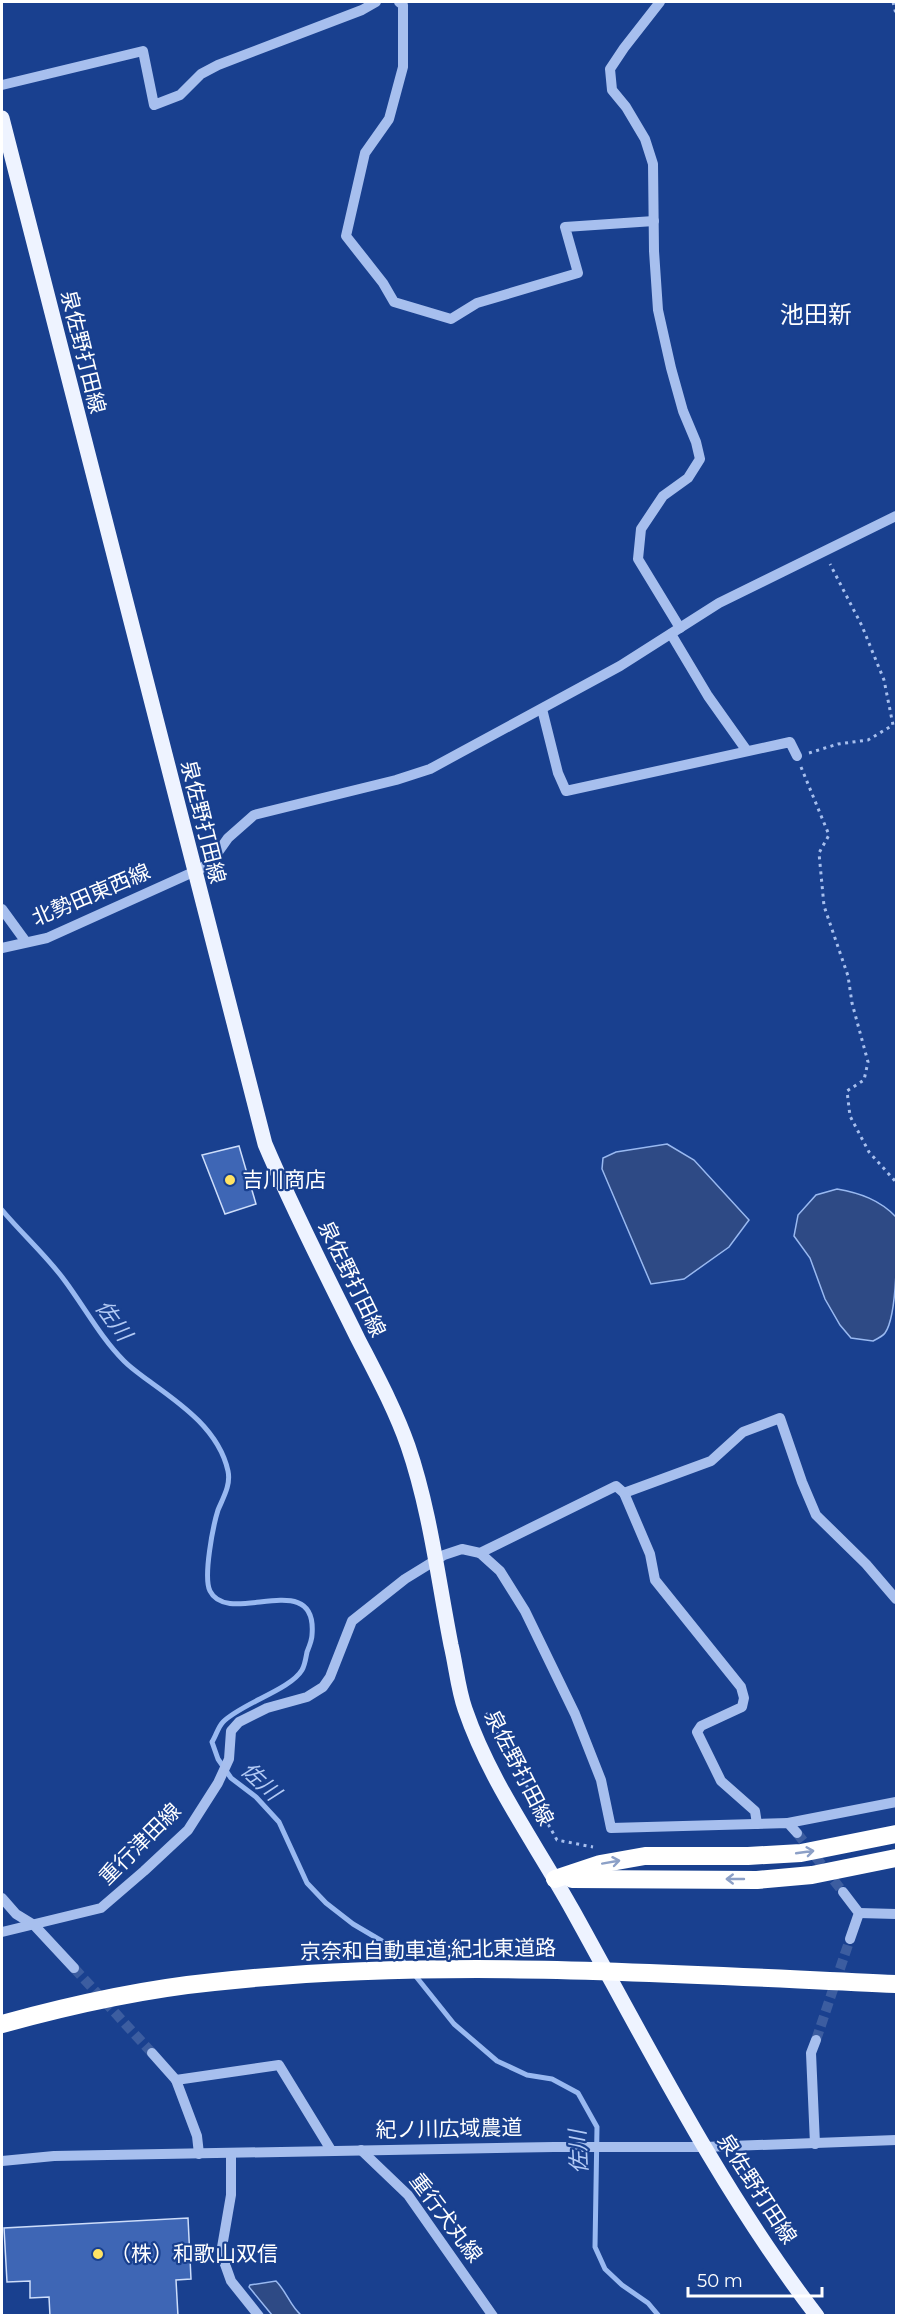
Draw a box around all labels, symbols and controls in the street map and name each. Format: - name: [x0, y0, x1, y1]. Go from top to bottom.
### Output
- street label: 泉佐野打田線: [56, 288, 111, 416]
- district label: 池田新: [780, 300, 852, 329]
- street label: 泉佐野打田線: [176, 758, 231, 886]
- street label: 北勢田東西線: [28, 858, 154, 931]
- place label: 吉川商店: [242, 1167, 326, 1192]
- marker: 吉川商店: [223, 1173, 237, 1187]
- street label: 泉佐野打田線: [314, 1217, 391, 1341]
- water label: 佐川: [90, 1295, 139, 1348]
- street label: 泉佐野打田線: [480, 1706, 559, 1830]
- water label: 佐川: [235, 1756, 287, 1808]
- street label: 重行津田線: [94, 1798, 186, 1890]
- one-way arrow: [795, 1846, 815, 1857]
- one-way arrow: [601, 1856, 620, 1867]
- one-way arrow: [725, 1873, 745, 1885]
- street label: 京奈和自動車道;紀北東道路: [300, 1935, 556, 1964]
- street label: 紀ノ川広域農道: [375, 2115, 523, 2142]
- water label: 佐川: [564, 2127, 593, 2175]
- street label: 泉佐野打田線: [713, 2129, 802, 2248]
- street label: 重行犬丸線: [405, 2168, 488, 2267]
- place label: （株）和歌山双信: [110, 2241, 278, 2266]
- marker: （株）和歌山双信: [91, 2247, 105, 2261]
- scale bar: [688, 2260, 822, 2298]
- text: 50 m: [697, 2270, 743, 2292]

